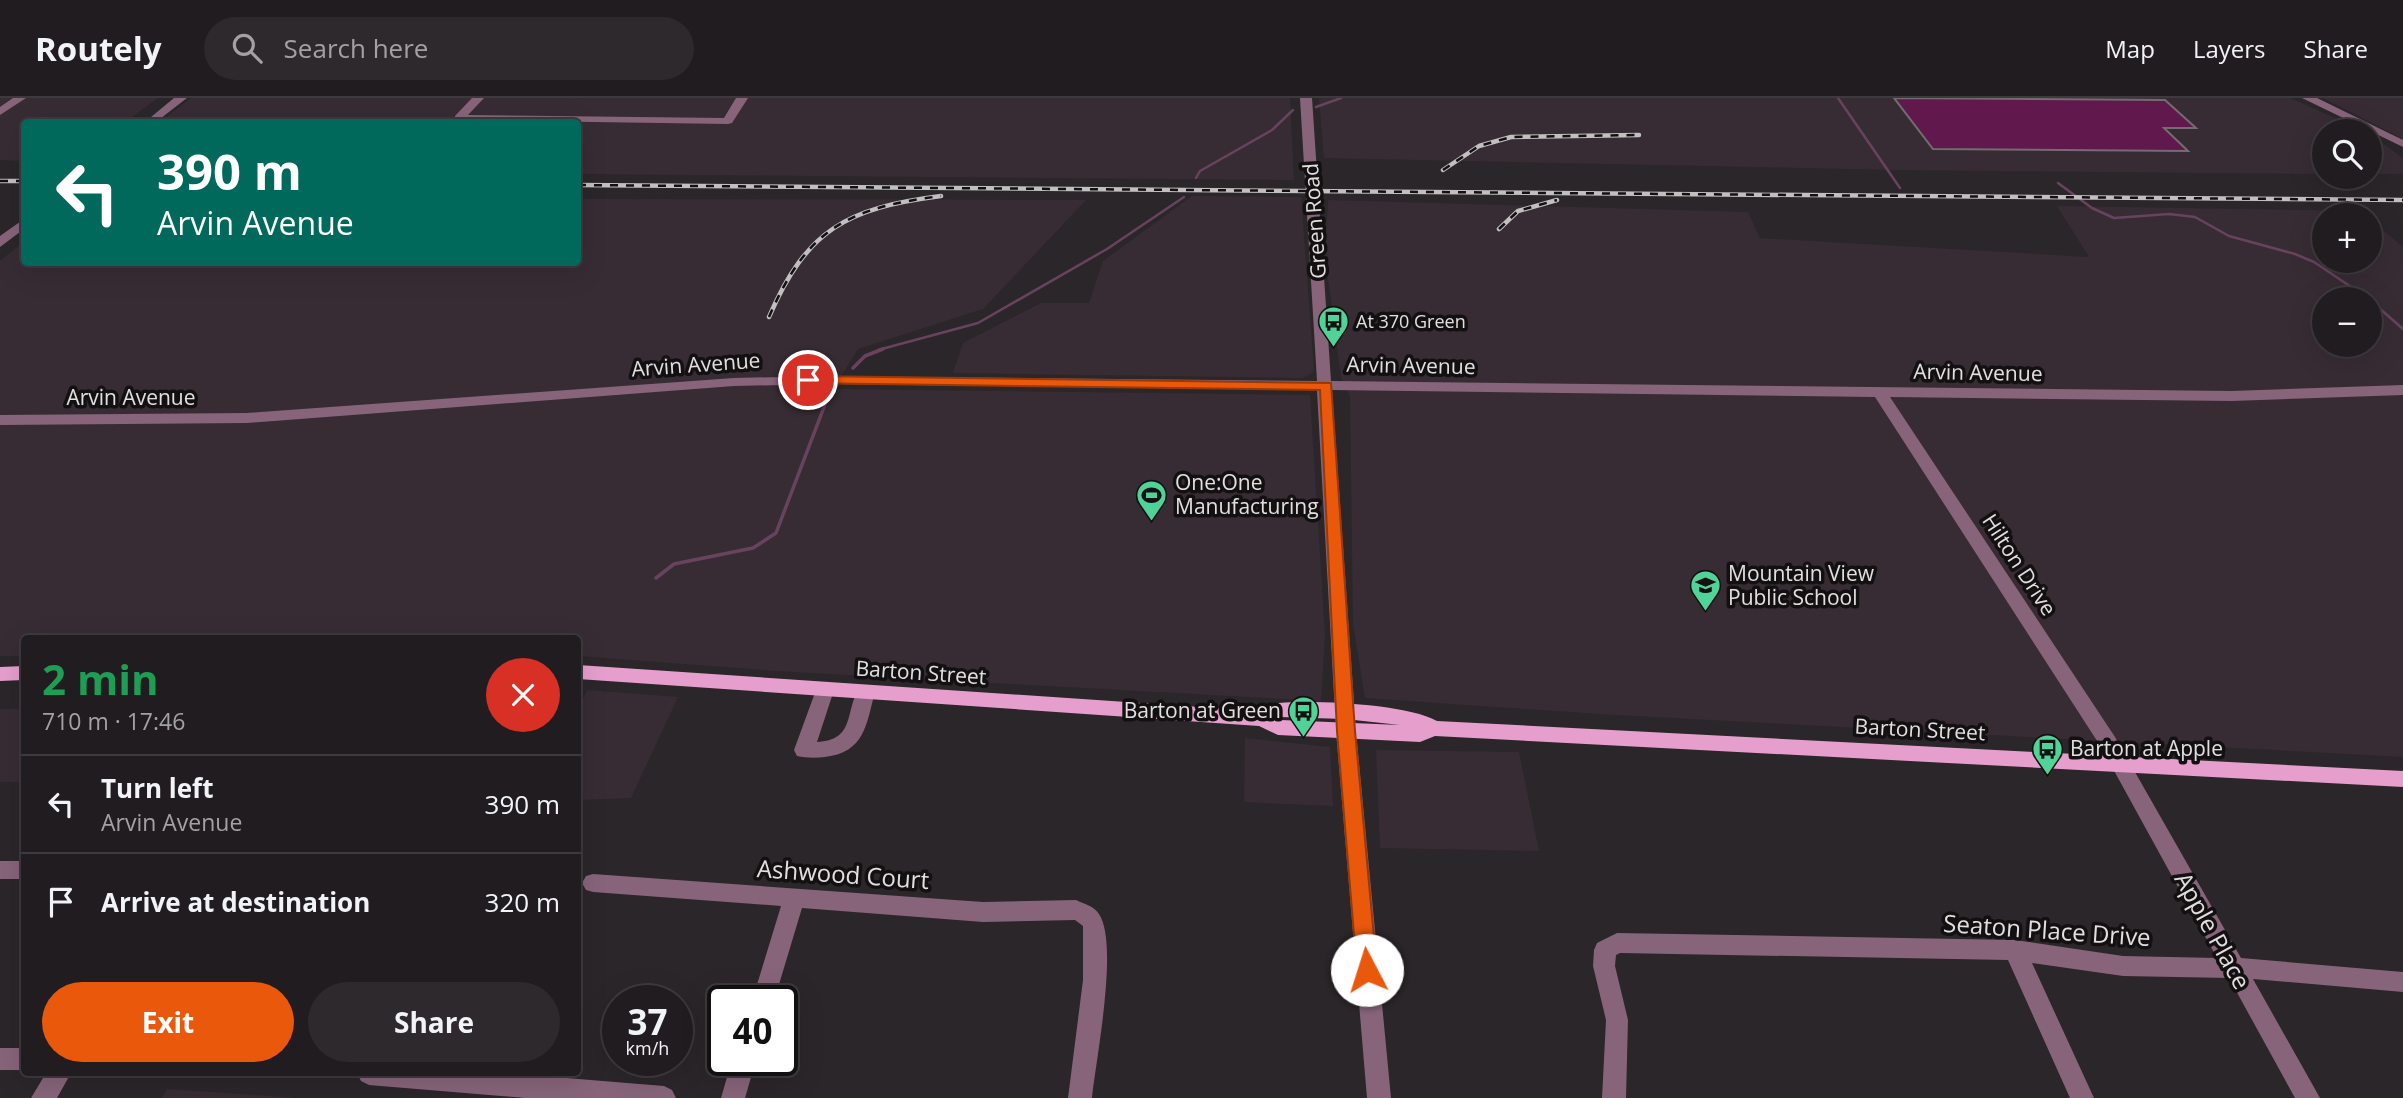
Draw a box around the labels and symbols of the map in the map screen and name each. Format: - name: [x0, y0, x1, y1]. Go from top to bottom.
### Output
- street label: Green Road: [1296, 162, 1332, 280]
- bus stop icon: At 370 Green: [1316, 305, 1350, 349]
- place label: At 370 Green: [1356, 309, 1466, 333]
- street label: Arvin Avenue: [631, 346, 761, 382]
- pin: [778, 350, 838, 410]
- street label: Arvin Avenue: [1346, 350, 1476, 380]
- street label: Arvin Avenue: [1913, 357, 2043, 387]
- street label: Arvin Avenue: [66, 383, 196, 411]
- place label: One:One Manufacturing: [1175, 468, 1319, 520]
- sports icon: One:One Manufacturing: [1135, 478, 1169, 522]
- street label: Hilton Drive: [1977, 508, 2063, 621]
- place label: Mountain View Public School: [1728, 559, 1875, 611]
- school or university icon: Mountain View Public School: [1688, 569, 1722, 613]
- street label: Barton Street: [855, 653, 987, 691]
- bus stop icon: Barton at Green: [1287, 694, 1321, 738]
- place label: Barton at Green: [1124, 696, 1281, 724]
- street label: Barton Street: [1854, 712, 1986, 746]
- bus stop icon: Barton at Apple: [2030, 732, 2064, 776]
- place label: Barton at Apple: [2070, 734, 2223, 762]
- street label: Ashwood Court: [756, 851, 930, 896]
- street label: Apple Place: [2168, 866, 2259, 995]
- street label: Seaton Place Drive: [1942, 906, 2152, 953]
- position arrow: [1330, 933, 1404, 1007]
- speed limit sign: 40: [707, 985, 798, 1076]

